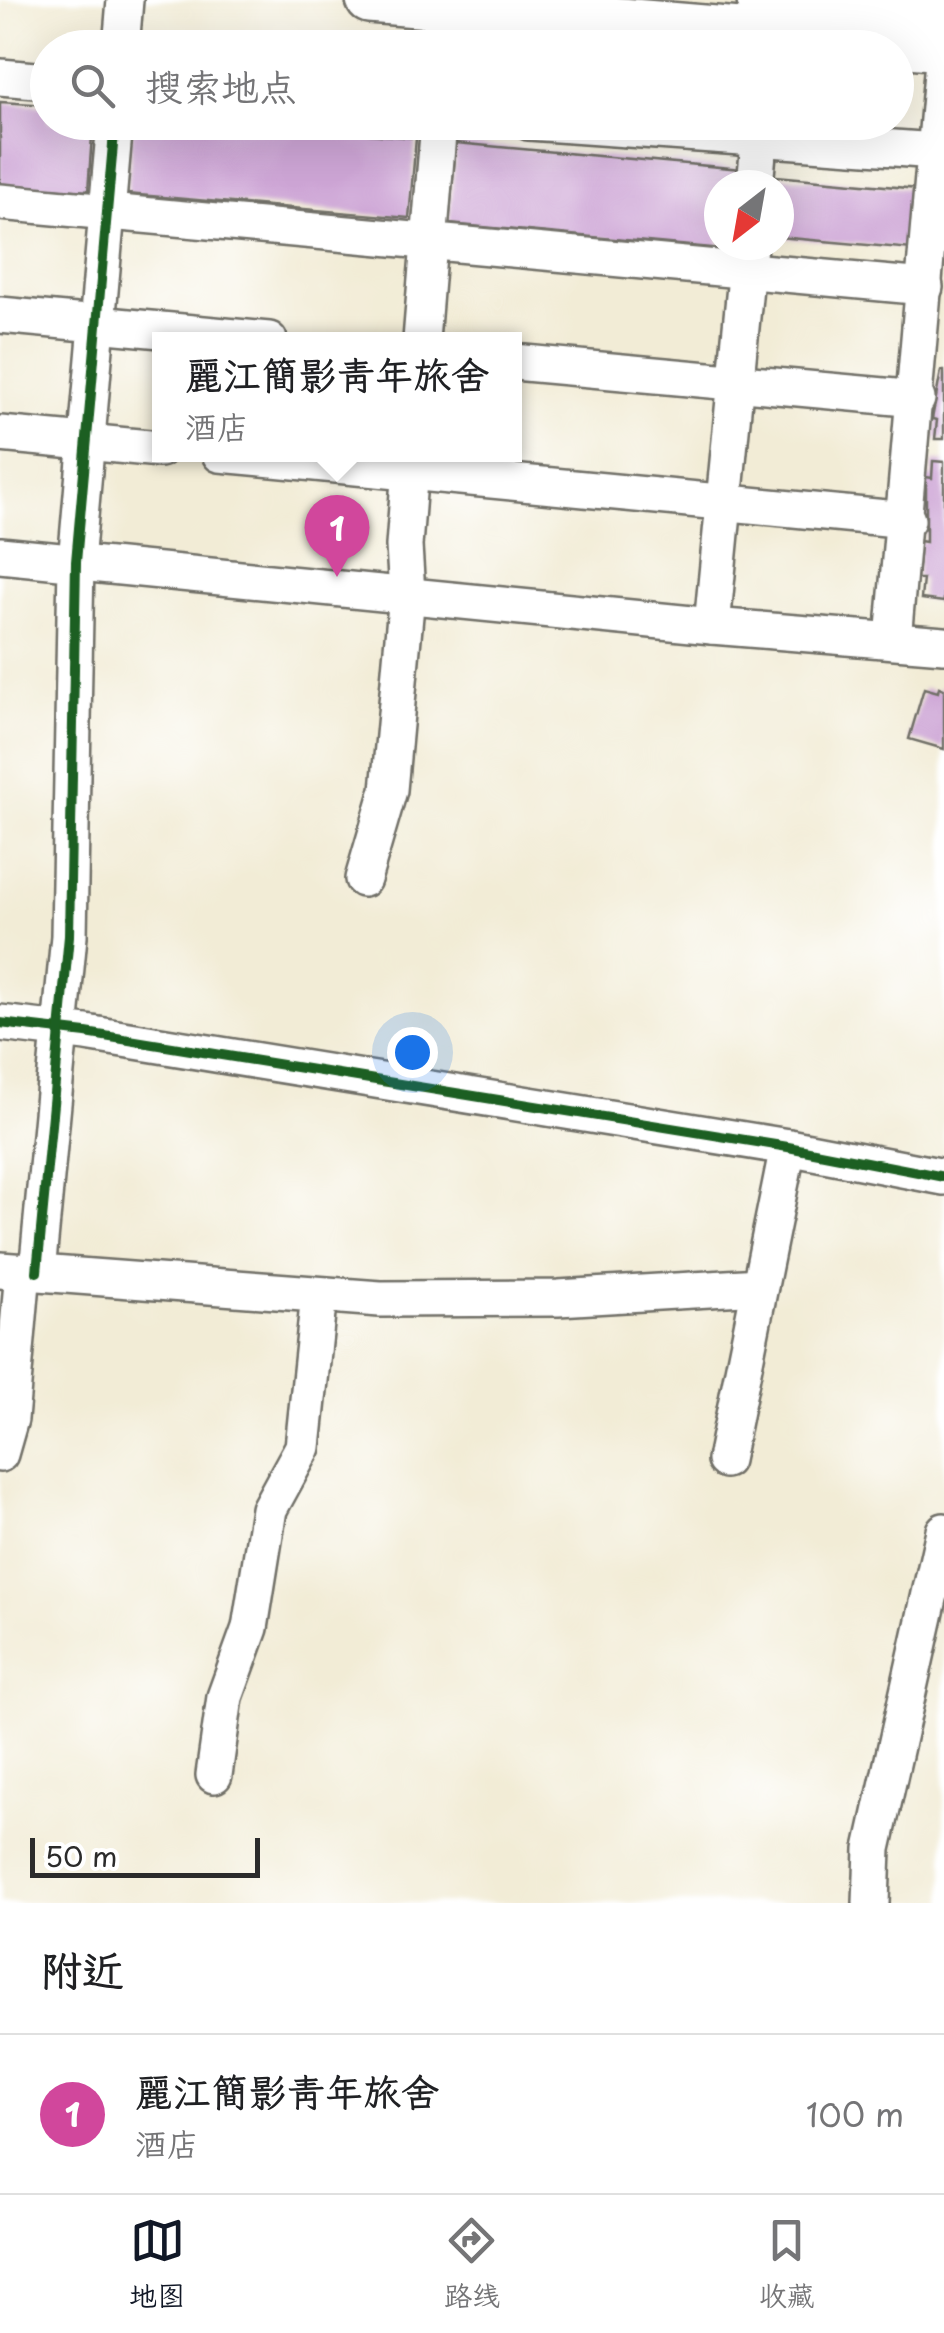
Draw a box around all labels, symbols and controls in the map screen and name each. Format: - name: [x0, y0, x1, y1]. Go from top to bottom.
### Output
- search box: [30, 30, 914, 140]
- text: 搜索地点: [145, 57, 297, 114]
- icon: search: [65, 58, 120, 113]
- north arrow: [704, 170, 794, 260]
- popup: [152, 332, 522, 462]
- text: 麗江簡影青年旅舍: [185, 345, 489, 402]
- text: 酒店: [185, 402, 249, 450]
- pin: 1: [304, 494, 370, 577]
- your location: [387, 1027, 438, 1078]
- scale bar: [30, 1833, 260, 1878]
- text: 50 m: [45, 1834, 118, 1877]
- text: 附近: [40, 1937, 124, 2000]
- text: 麗江簡影青年旅舍: [135, 2062, 439, 2119]
- text: 1: [65, 2090, 80, 2138]
- text: 100 m: [806, 2090, 904, 2138]
- text: 酒店: [135, 2119, 199, 2167]
- tab: 地图: [129, 2213, 185, 2316]
- tab: 路线: [444, 2213, 500, 2316]
- tab: 收藏: [759, 2213, 815, 2316]

